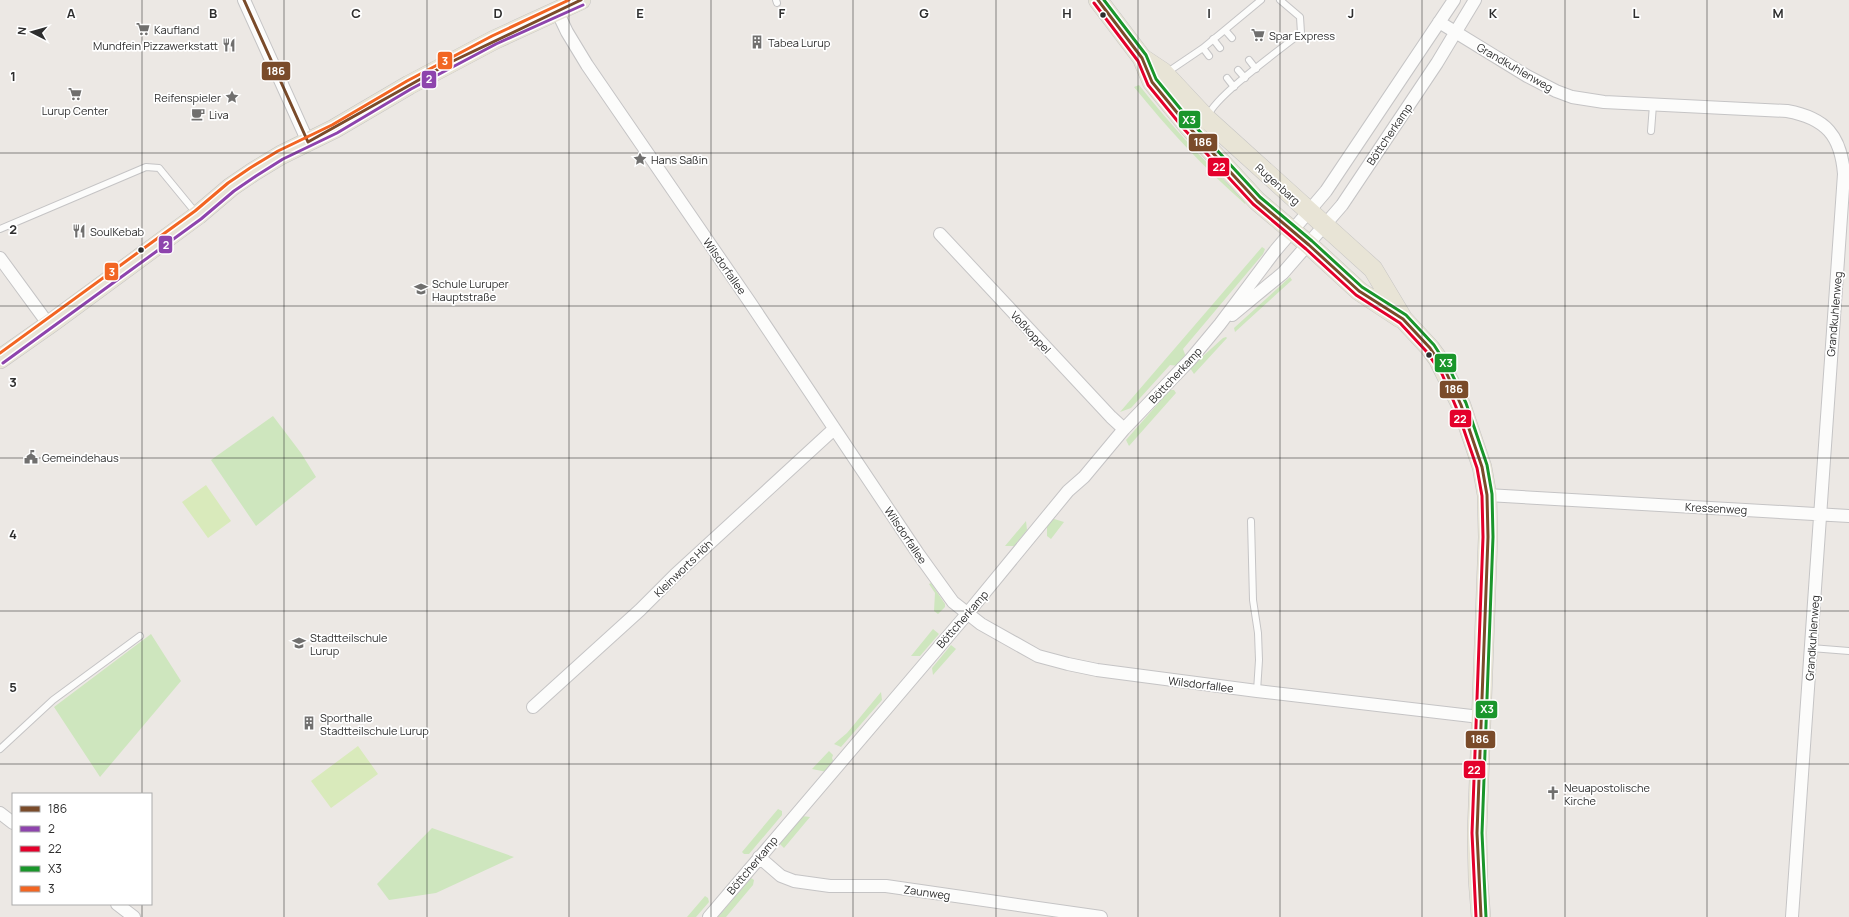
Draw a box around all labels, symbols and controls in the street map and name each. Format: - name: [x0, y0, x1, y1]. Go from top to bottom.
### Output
- text: A: [67, 4, 76, 22]
- text: B: [209, 4, 217, 22]
- text: C: [351, 4, 361, 22]
- text: D: [493, 4, 503, 22]
- text: E: [636, 4, 644, 22]
- text: F: [779, 4, 786, 22]
- text: G: [919, 4, 929, 22]
- text: H: [1062, 4, 1072, 22]
- text: I: [1207, 4, 1211, 22]
- text: J: [1348, 4, 1354, 22]
- text: K: [1489, 4, 1498, 22]
- text: L: [1633, 4, 1640, 22]
- text: M: [1772, 4, 1784, 22]
- unlabelled marker: [1098, 10, 1108, 20]
- north arrow: [12, 12, 52, 52]
- supermarket icon: Kaufland: [135, 21, 151, 37]
- place label: Kaufland: [154, 22, 199, 37]
- text: N: [14, 26, 29, 36]
- supermarket icon: Spar Express: [1250, 27, 1266, 43]
- place label: Spar Express: [1269, 28, 1335, 43]
- building icon: Tabea Lurup: [749, 34, 765, 50]
- place label: Tabea Lurup: [768, 35, 831, 50]
- restaurant icon: Mundfein Pizzawerkstatt: [221, 37, 237, 53]
- place label: Mundfein Pizzawerkstatt: [93, 38, 218, 53]
- street label: Grandkuhlenweg: [1474, 39, 1556, 95]
- line badge: 3: [437, 51, 453, 70]
- text: 3: [442, 53, 448, 68]
- line badge: 186: [261, 61, 291, 81]
- text: 186: [267, 63, 285, 78]
- text: 1: [10, 67, 16, 85]
- line badge: 2: [421, 70, 437, 89]
- text: 2: [426, 71, 432, 86]
- supermarket icon: Lurup Center: [67, 86, 83, 102]
- place icon: Reifenspieler: [224, 89, 240, 105]
- place label: Reifenspieler: [154, 90, 221, 105]
- street label: Böttcherkamp: [1363, 100, 1416, 168]
- place label: Lurup Center: [42, 103, 108, 118]
- cafe icon: Liva: [190, 106, 206, 122]
- place label: Liva: [209, 107, 229, 122]
- line badge: X3: [1178, 110, 1201, 129]
- text: X3: [1182, 112, 1196, 127]
- line badge: 186: [1188, 133, 1218, 152]
- text: 186: [1194, 134, 1212, 149]
- place icon: Hans Saßin: [632, 151, 648, 167]
- place label: Hans Saßin: [651, 152, 708, 167]
- line badge: 22: [1207, 157, 1230, 177]
- text: 22: [1212, 159, 1226, 174]
- street label: Rugenbarg: [1252, 160, 1304, 208]
- text: 2: [9, 220, 17, 238]
- restaurant icon: SoulKebab: [71, 223, 87, 239]
- place label: SoulKebab: [90, 224, 145, 239]
- line badge: 2: [158, 235, 173, 254]
- street label: Wilsdorfallee: [700, 235, 750, 298]
- text: 2: [163, 237, 169, 252]
- unlabelled marker: [136, 245, 146, 255]
- line badge: 3: [104, 262, 119, 281]
- text: 3: [109, 264, 115, 279]
- street label: Grandkuhlenweg: [1823, 271, 1845, 357]
- place label: Schule Luruper Hauptstraße: [432, 276, 509, 304]
- school or university icon: Schule Luruper Hauptstraße: [413, 281, 429, 297]
- street label: Voßkoppel: [1007, 308, 1055, 356]
- street label: Böttcherkamp: [1145, 343, 1205, 406]
- unlabelled marker: [1424, 350, 1434, 360]
- line badge: X3: [1434, 353, 1457, 373]
- text: X3: [1439, 355, 1453, 370]
- text: 3: [9, 373, 17, 391]
- line badge: 186: [1439, 380, 1469, 399]
- text: 186: [1445, 381, 1463, 396]
- line badge: 22: [1449, 409, 1472, 428]
- text: 22: [1453, 411, 1467, 426]
- public building icon: Gemeindehaus: [23, 449, 39, 465]
- place label: Gemeindehaus: [42, 450, 119, 465]
- street label: Kressenweg: [1684, 499, 1748, 517]
- street label: Wilsdorfallee: [881, 504, 931, 567]
- text: 4: [9, 525, 17, 543]
- street label: Kleinworts Höh: [650, 536, 716, 600]
- street label: Böttcherkamp: [933, 587, 992, 651]
- street label: Grandkuhlenweg: [1802, 595, 1822, 681]
- place label: Stadtteilschule Lurup: [310, 630, 388, 658]
- school or university icon: Stadtteilschule Lurup: [291, 635, 307, 651]
- street label: Wilsdorfallee: [1167, 673, 1235, 696]
- text: 5: [9, 678, 17, 696]
- line badge: X3: [1475, 700, 1498, 719]
- text: X3: [1480, 701, 1494, 716]
- place label: Sporthalle Stadtteilschule Lurup: [320, 710, 429, 738]
- building icon: Sporthalle Stadtteilschule Lurup: [301, 715, 317, 731]
- line badge: 186: [1465, 730, 1496, 749]
- text: 186: [1471, 731, 1489, 746]
- line badge: 22: [1463, 760, 1486, 779]
- text: 22: [1467, 762, 1481, 777]
- place label: Neuapostolische Kirche: [1564, 780, 1651, 808]
- church icon: Neuapostolische Kirche: [1545, 785, 1561, 801]
- legend: [12, 793, 152, 905]
- text: 186: [48, 800, 67, 817]
- text: 2: [48, 820, 55, 837]
- street label: Böttcherkamp: [723, 832, 781, 897]
- text: 22: [48, 840, 62, 857]
- text: X3: [48, 860, 62, 877]
- text: 3: [48, 880, 55, 897]
- street label: Zaunweg: [903, 881, 951, 903]

